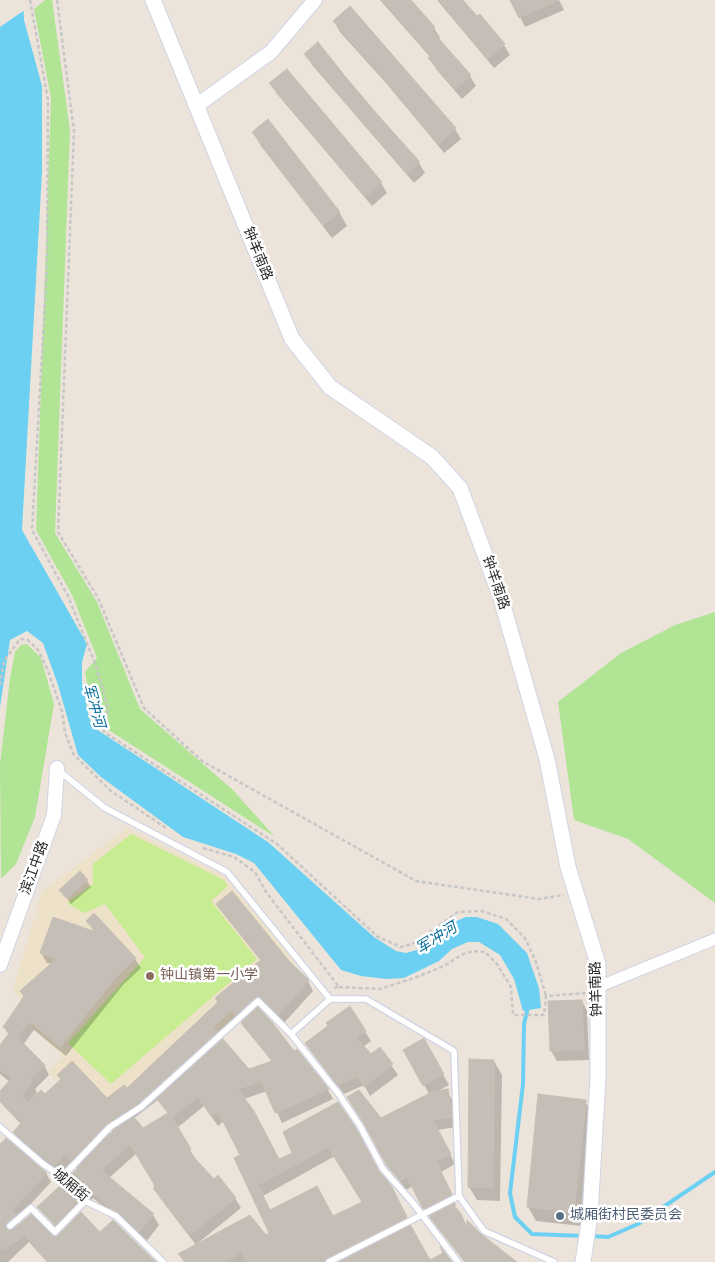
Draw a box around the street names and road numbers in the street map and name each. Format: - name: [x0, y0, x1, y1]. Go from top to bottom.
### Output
- street label: 钟羊南路: [239, 225, 275, 283]
- street label: 钟羊南路: [478, 554, 512, 612]
- street label: 滨江中路: [18, 839, 52, 897]
- street label: 钟羊南路: [588, 961, 606, 1017]
- street label: 城厢街: [49, 1166, 91, 1206]

